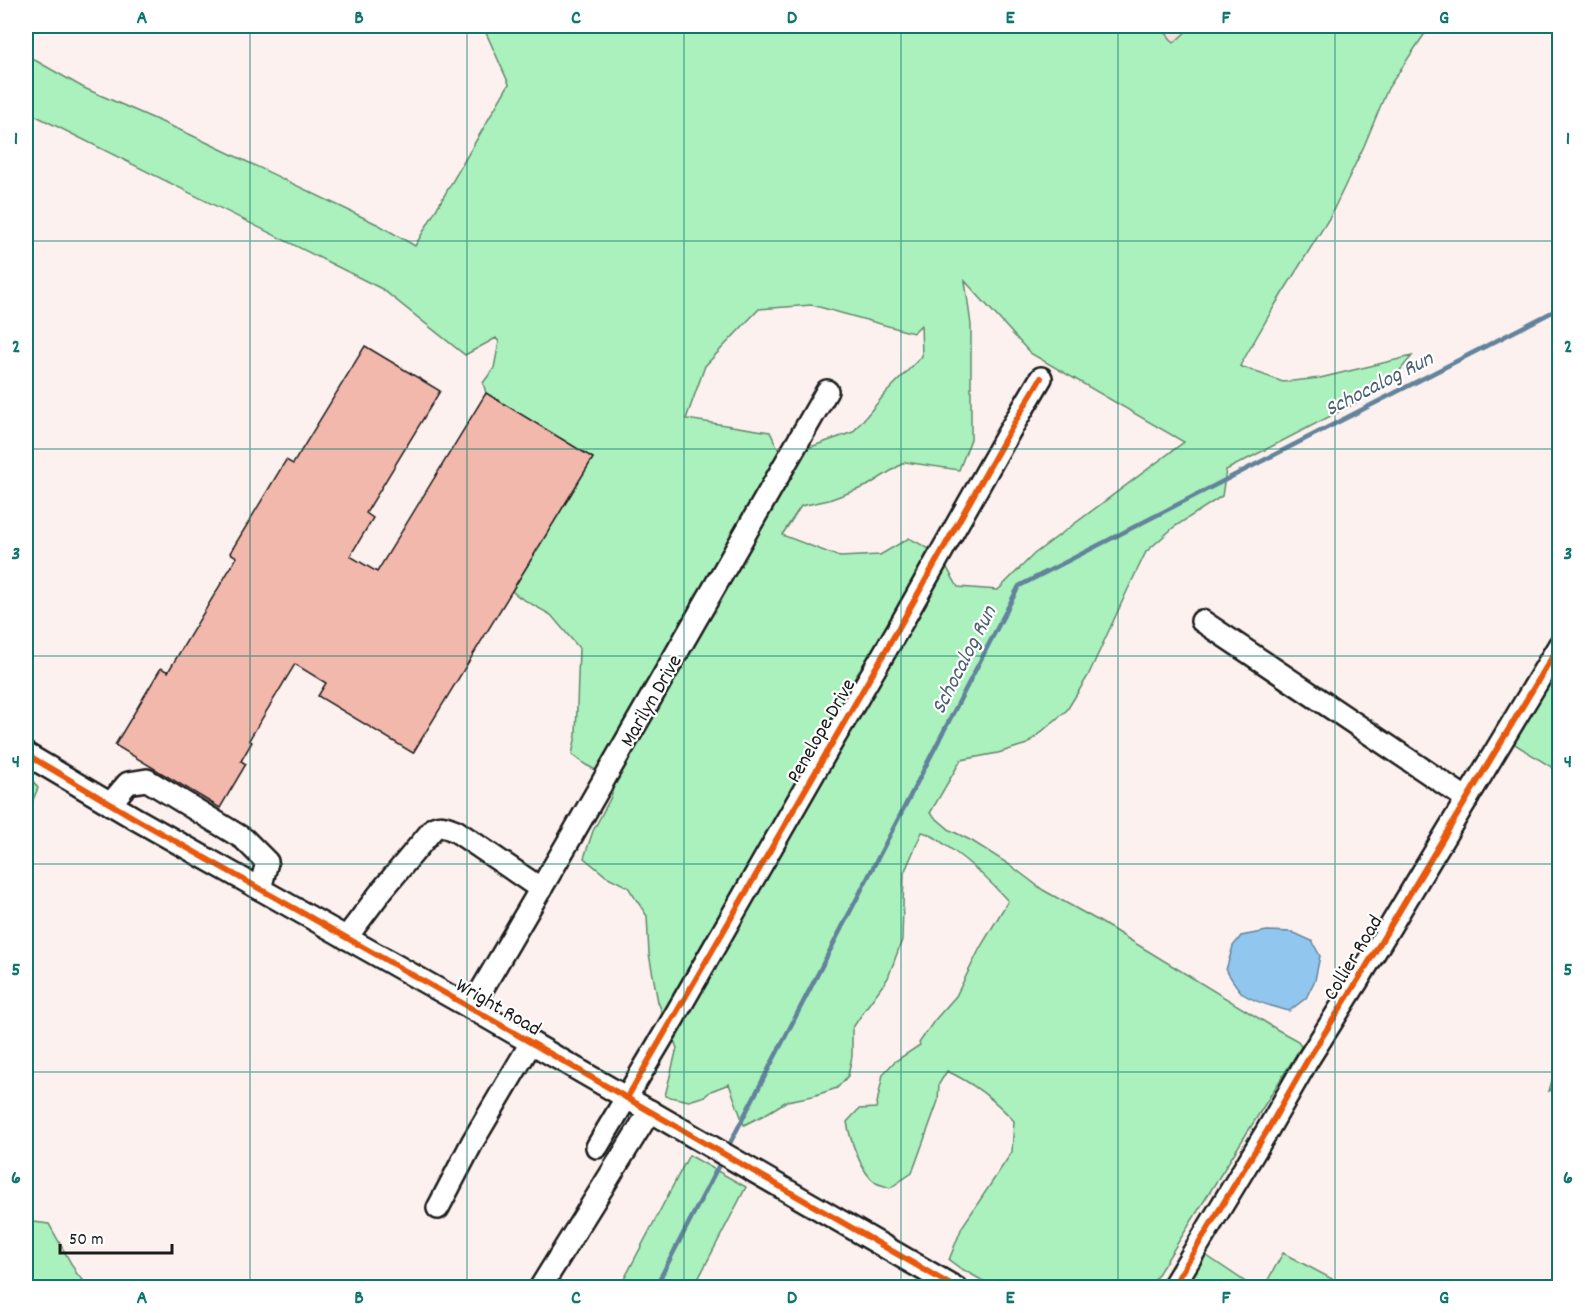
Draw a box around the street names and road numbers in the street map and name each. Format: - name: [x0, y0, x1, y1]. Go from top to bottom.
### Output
- street label: Marilyn Drive: [614, 650, 691, 753]
- street label: Penelope Drive: [781, 674, 865, 789]
- street label: Collier Road: [1317, 910, 1392, 1007]
- street label: Wright Road: [449, 972, 546, 1045]

